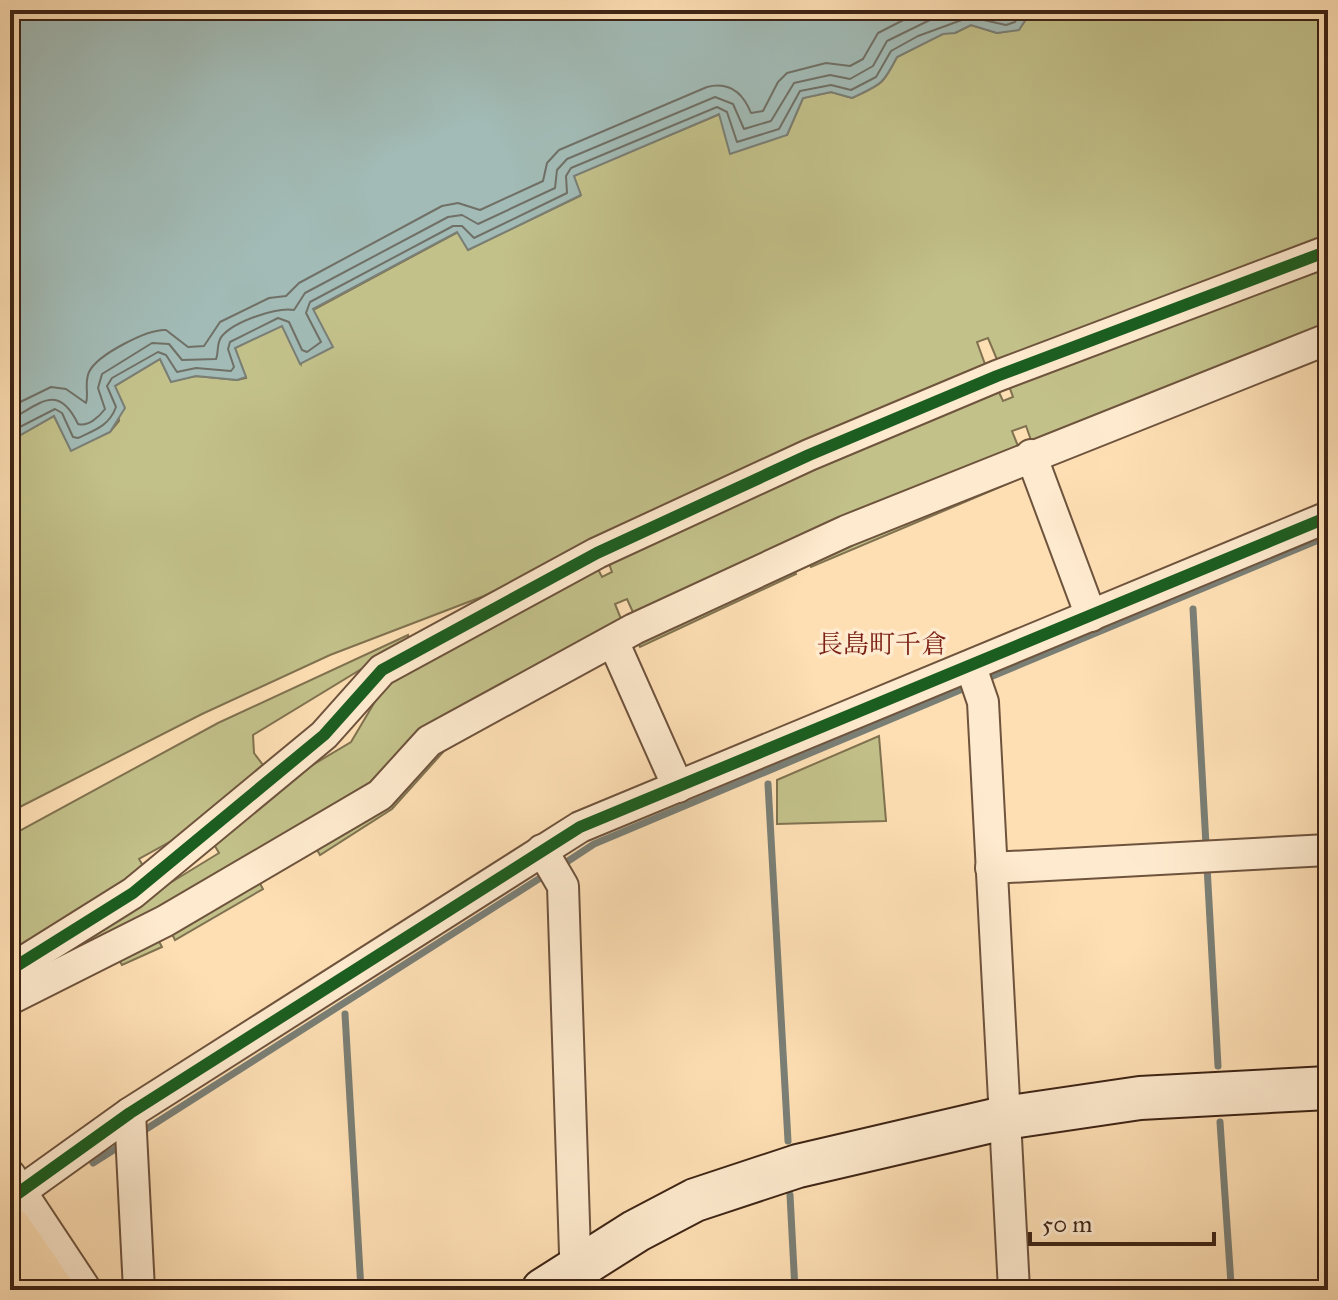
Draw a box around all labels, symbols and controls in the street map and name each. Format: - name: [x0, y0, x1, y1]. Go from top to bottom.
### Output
- district label: 長島町千倉: [817, 628, 947, 660]
- scale bar: [1030, 1196, 1214, 1246]
- text: 50 m: [1042, 1209, 1092, 1239]

